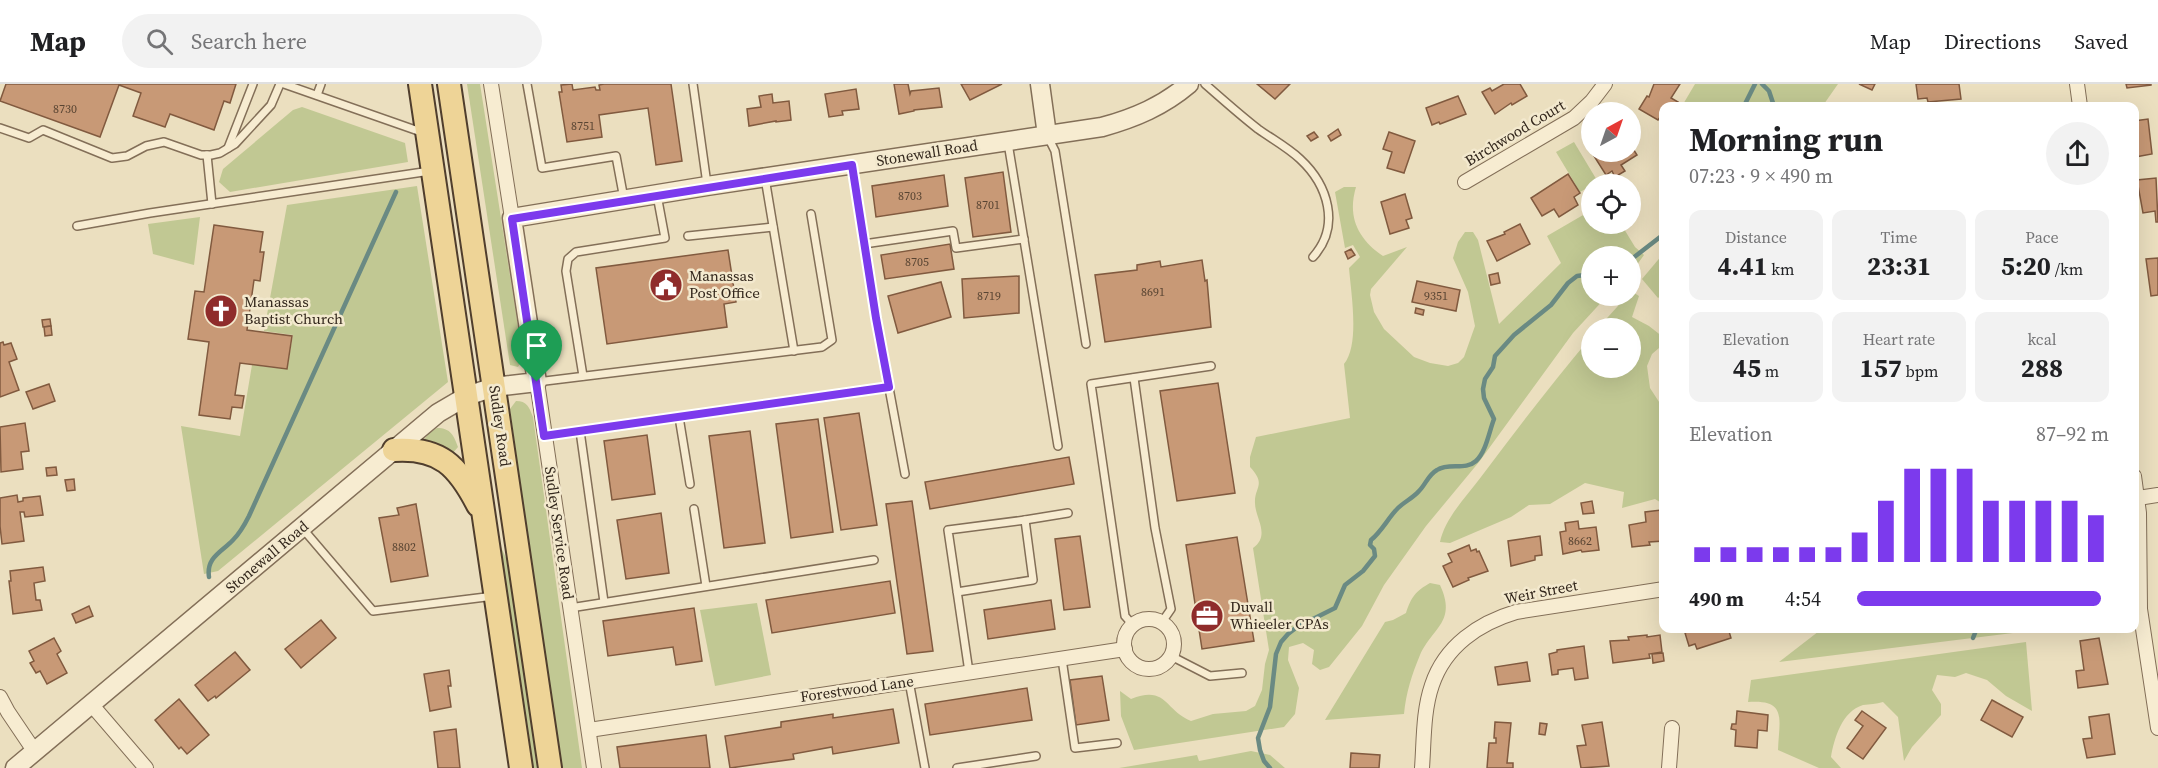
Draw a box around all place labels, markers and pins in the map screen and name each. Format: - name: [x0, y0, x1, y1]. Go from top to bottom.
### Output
- place label: Manassas Post Office: [689, 265, 760, 303]
- public building icon: Manassas Post Office: [648, 267, 684, 303]
- place label: Manassas Baptist Church: [244, 291, 343, 329]
- church icon: Manassas Baptist Church: [203, 293, 239, 329]
- pin: [511, 320, 562, 382]
- place label: Duvall Whieeler CPAs: [1230, 596, 1329, 634]
- office icon: Duvall Whieeler CPAs: [1189, 598, 1225, 634]

